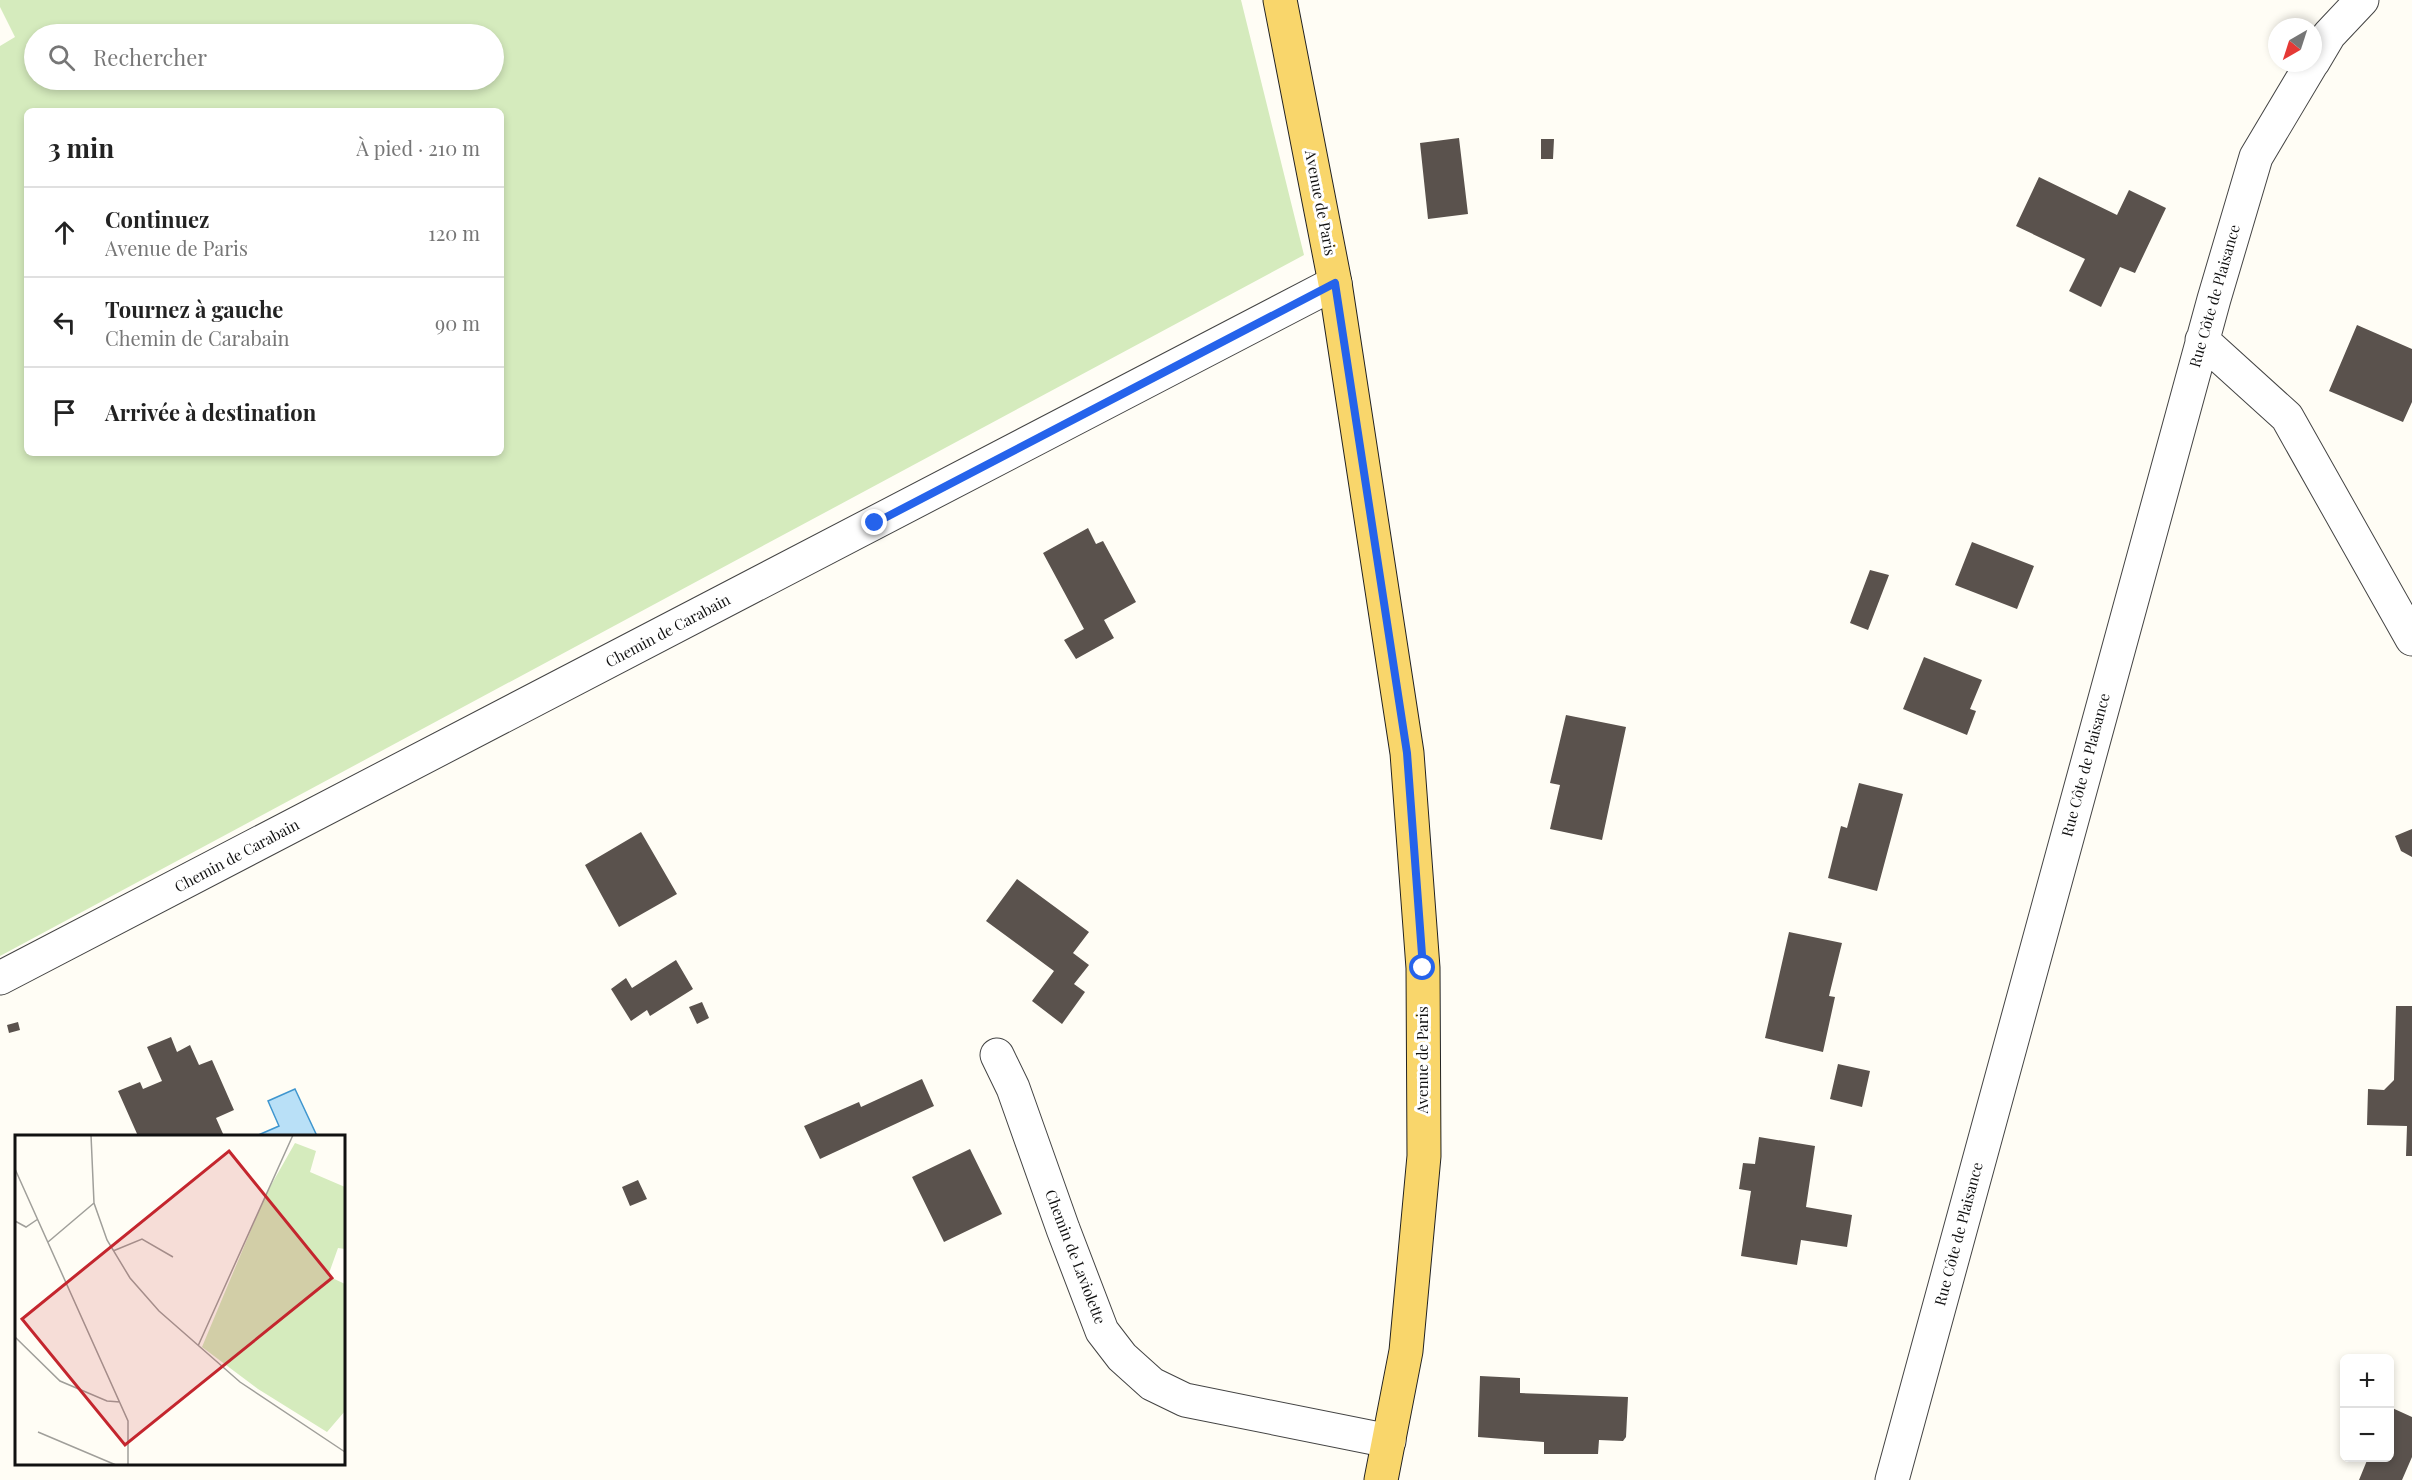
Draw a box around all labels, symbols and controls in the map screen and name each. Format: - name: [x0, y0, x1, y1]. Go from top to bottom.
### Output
- north arrow: [2268, 18, 2322, 72]
- search box: [24, 24, 504, 90]
- icon: search: [45, 41, 78, 74]
- text: Rechercher: [93, 42, 207, 72]
- text: 3 min: [48, 130, 114, 165]
- text: À pied · 210 m: [356, 134, 480, 161]
- street label: Avenue de Paris: [1301, 147, 1341, 257]
- text: Continuez: [105, 204, 209, 234]
- icon: ahead: [48, 216, 81, 249]
- text: 120 m: [428, 219, 480, 246]
- street label: Rue Côte de Plaisance: [2184, 222, 2244, 370]
- text: Avenue de Paris: [105, 234, 248, 261]
- text: Tournez à gauche: [105, 294, 283, 324]
- icon: left: [48, 306, 81, 339]
- text: 90 m: [435, 309, 480, 336]
- text: Chemin de Carabain: [105, 324, 290, 351]
- icon: arrive: [48, 396, 81, 429]
- text: Arrivée à destination: [105, 397, 316, 427]
- route end: [861, 509, 887, 535]
- street label: Chemin de Carabain: [602, 589, 733, 671]
- street label: Rue Côte de Plaisance: [2056, 691, 2114, 839]
- street label: Chemin de Carabain: [171, 814, 302, 896]
- route start: [1409, 954, 1435, 980]
- street label: Avenue de Paris: [1412, 1006, 1432, 1115]
- inset map: [15, 1135, 345, 1465]
- street label: Rue Côte de Plaisance: [1929, 1160, 1987, 1308]
- street label: Chemin de Laviolette: [1041, 1187, 1111, 1327]
- map controls: [2340, 1354, 2394, 1462]
- button: +: [2340, 1354, 2394, 1408]
- button: −: [2340, 1408, 2394, 1462]

